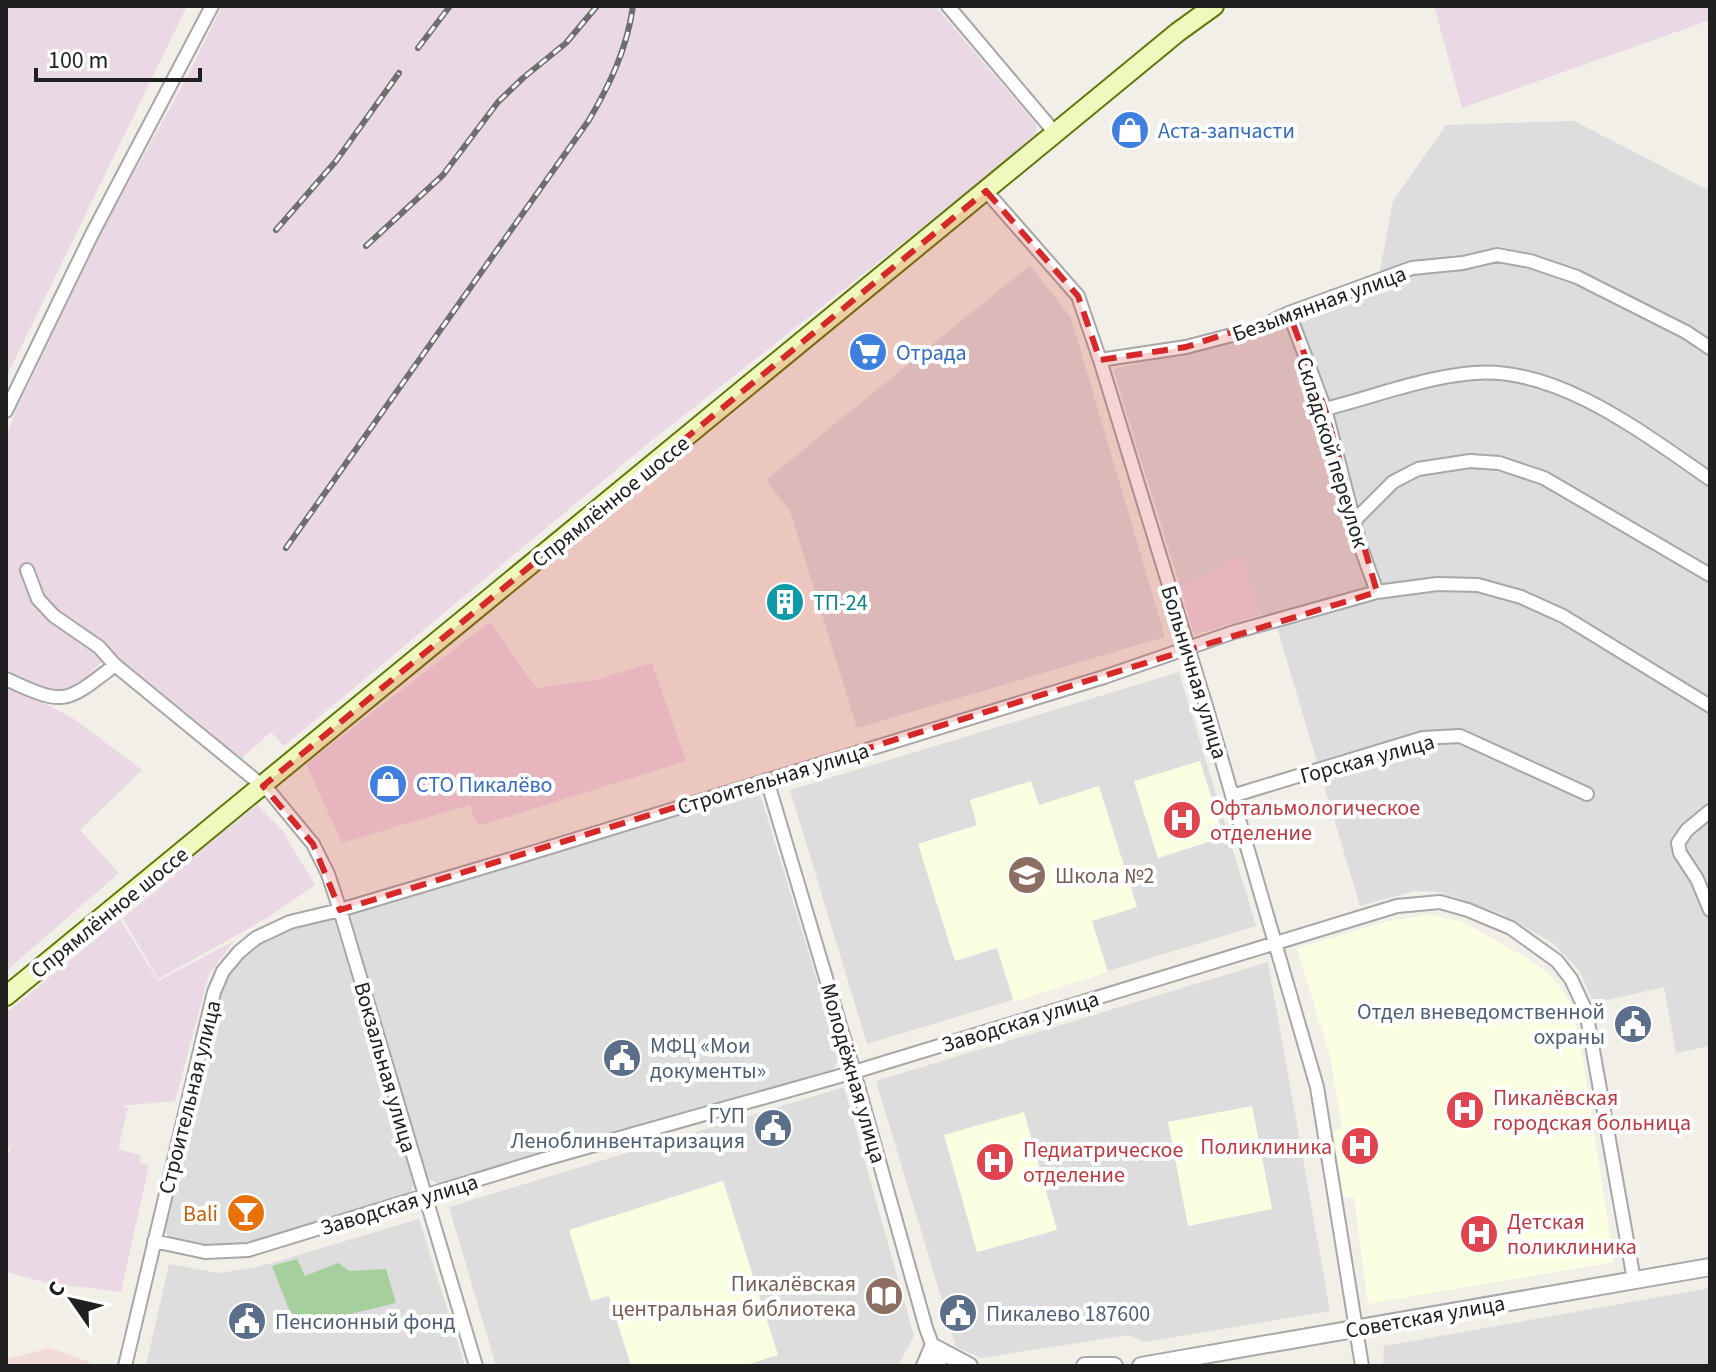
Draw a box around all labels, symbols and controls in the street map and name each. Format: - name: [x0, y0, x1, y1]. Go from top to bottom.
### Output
- scale bar: [36, 32, 200, 82]
- text: 100 m: [48, 43, 108, 78]
- shop icon: Аста-запчасти: [1109, 109, 1151, 151]
- place label: Аста-запчасти: [1158, 115, 1295, 147]
- street label: Безымянная улица: [1228, 258, 1411, 350]
- supermarket icon: Отрада: [847, 331, 889, 373]
- place label: Отрада: [896, 337, 967, 369]
- street label: Складской переулок: [1288, 353, 1376, 552]
- street label: Спрямлённое шоссе: [525, 428, 697, 576]
- building icon: ТП-24: [764, 581, 806, 623]
- street label: Больничная улица: [1152, 582, 1236, 763]
- place label: ТП-24: [813, 587, 868, 619]
- street label: Горская улица: [1296, 726, 1438, 792]
- street label: Строительная улица: [674, 735, 873, 823]
- shop icon: СТО Пикалёво: [367, 763, 409, 805]
- place label: СТО Пикалёво: [416, 769, 553, 801]
- place label: Офтальмологическое отделение: [1210, 792, 1420, 849]
- hospital icon: Офтальмологическое отделение: [1161, 799, 1203, 841]
- street label: Спрямлённое шоссе: [24, 839, 196, 987]
- school or university icon: Школа №2: [1006, 854, 1048, 896]
- place label: Школа №2: [1055, 860, 1154, 892]
- street label: Вокзальная улица: [345, 978, 425, 1156]
- street label: Молодёжная улица: [812, 979, 894, 1167]
- street label: Заводская улица: [938, 983, 1103, 1061]
- place label: Отдел вневедомственной охраны: [1357, 996, 1605, 1053]
- street label: Строительная улица: [150, 997, 230, 1198]
- public building icon: Отдел вневедомственной охраны: [1612, 1003, 1654, 1045]
- place label: МФЦ «Мои документы»: [650, 1030, 766, 1087]
- public building icon: МФЦ «Мои документы»: [601, 1037, 643, 1079]
- place label: Пикалёвская городская больница: [1493, 1082, 1691, 1139]
- hospital icon: Пикалёвская городская больница: [1444, 1089, 1486, 1131]
- place label: ГУП Леноблинвентаризация: [511, 1100, 745, 1157]
- public building icon: ГУП Леноблинвентаризация: [752, 1107, 794, 1149]
- hospital icon: Поликлиника: [1339, 1125, 1381, 1167]
- place label: Поликлиника: [1200, 1131, 1332, 1163]
- place label: Педиатрическое отделение: [1023, 1134, 1183, 1191]
- hospital icon: Педиатрическое отделение: [974, 1141, 1016, 1183]
- street label: Заводская улица: [317, 1166, 482, 1244]
- bar icon: Bali: [225, 1192, 267, 1234]
- place label: Bali: [183, 1198, 218, 1230]
- place label: Детская поликлиника: [1507, 1206, 1637, 1263]
- hospital icon: Детская поликлиника: [1458, 1213, 1500, 1255]
- north arrow: [32, 1260, 112, 1340]
- place label: Пикалёвская центральная библиотека: [611, 1268, 856, 1325]
- text: С: [39, 1275, 73, 1304]
- library icon: Пикалёвская центральная библиотека: [863, 1275, 905, 1317]
- street label: Советская улица: [1343, 1287, 1507, 1347]
- public building icon: Пикалево 187600: [937, 1292, 979, 1334]
- place label: Пикалево 187600: [986, 1298, 1150, 1330]
- public building icon: Пенсионный фонд: [226, 1300, 268, 1342]
- place label: Пенсионный фонд: [275, 1306, 456, 1338]

